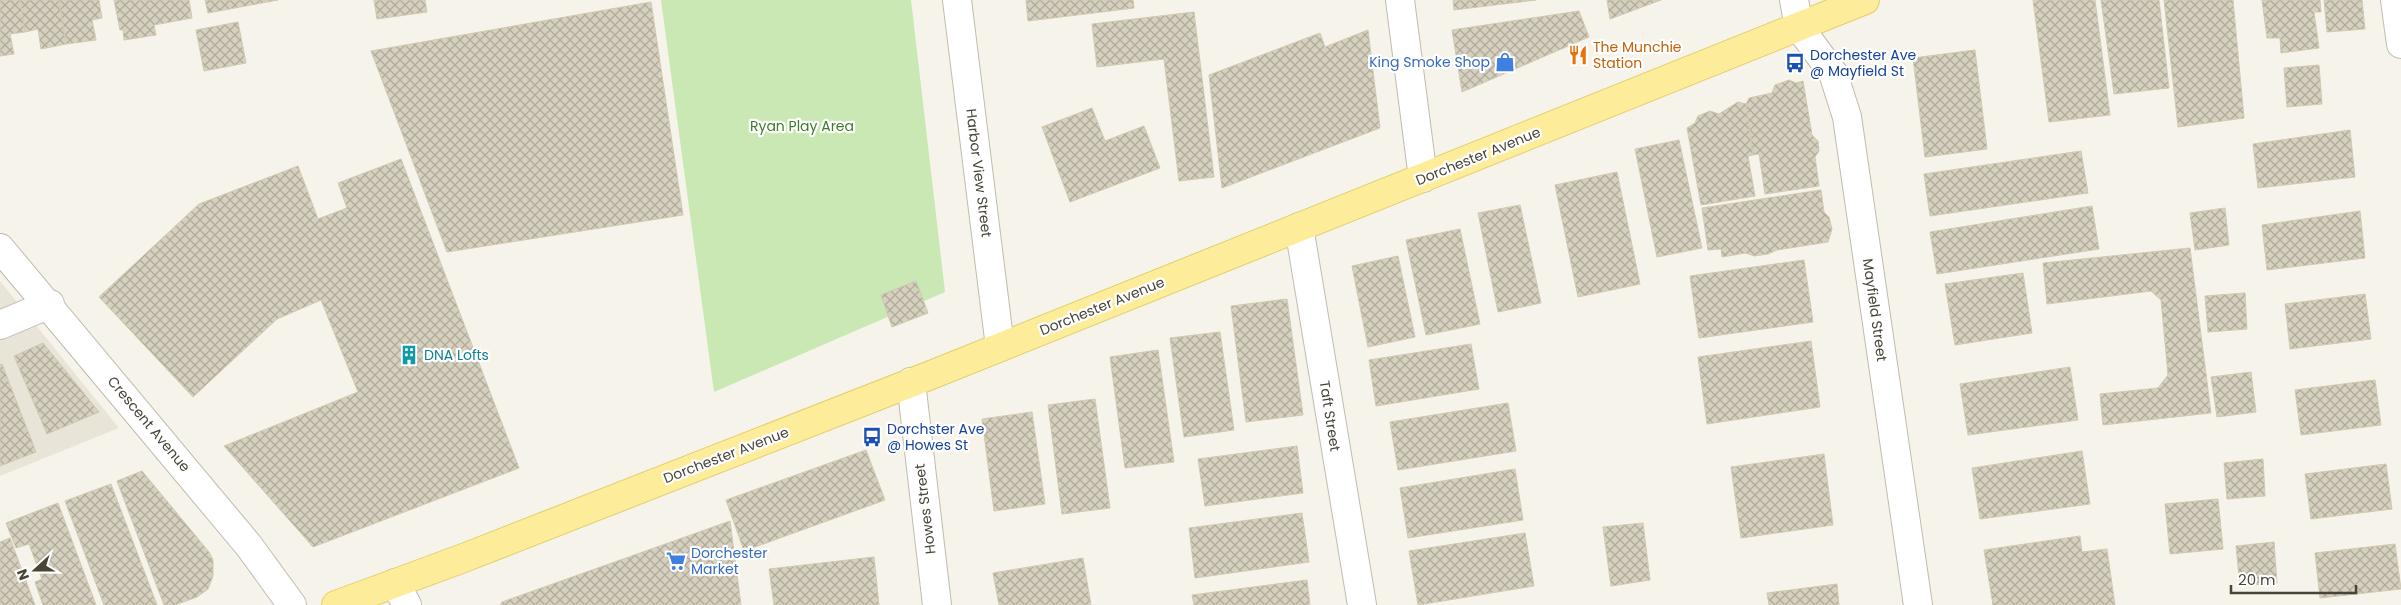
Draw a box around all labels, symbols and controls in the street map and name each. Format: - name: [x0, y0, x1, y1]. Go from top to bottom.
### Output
- place label: The Munchie Station: [1593, 37, 1682, 73]
- restaurant icon: The Munchie Station: [1567, 44, 1589, 66]
- place label: Dorchester Ave @ Mayfield St: [1810, 45, 1917, 81]
- shop icon: King Smoke Shop: [1494, 51, 1516, 73]
- place label: King Smoke Shop: [1369, 52, 1490, 72]
- bus stop icon: Dorchester Ave @ Mayfield St: [1784, 52, 1806, 74]
- street label: Harbor View Street: [961, 107, 997, 239]
- park label: Ryan Play Area: [750, 116, 854, 136]
- street label: Dorchester Avenue: [1413, 122, 1544, 190]
- street label: Mayfield Street: [1858, 257, 1892, 363]
- street label: Dorchester Avenue: [1037, 272, 1168, 340]
- building icon: DNA Lofts: [398, 344, 420, 366]
- place label: DNA Lofts: [424, 345, 489, 365]
- street label: Crescent Avenue: [103, 372, 195, 476]
- street label: Taft Street: [1315, 379, 1345, 453]
- place label: Dorchster Ave @ Howes St: [887, 419, 985, 455]
- street label: Dorchester Avenue: [660, 422, 792, 488]
- bus stop icon: Dorchster Ave @ Howes St: [861, 426, 883, 448]
- street label: Howes Street: [910, 463, 940, 555]
- place label: Dorchester Market: [691, 543, 768, 579]
- north arrow: [10, 545, 60, 595]
- supermarket icon: Dorchester Market: [665, 550, 687, 572]
- scale bar: [2231, 562, 2356, 594]
- text: N: [12, 566, 34, 583]
- text: 20 m: [2238, 569, 2276, 590]

